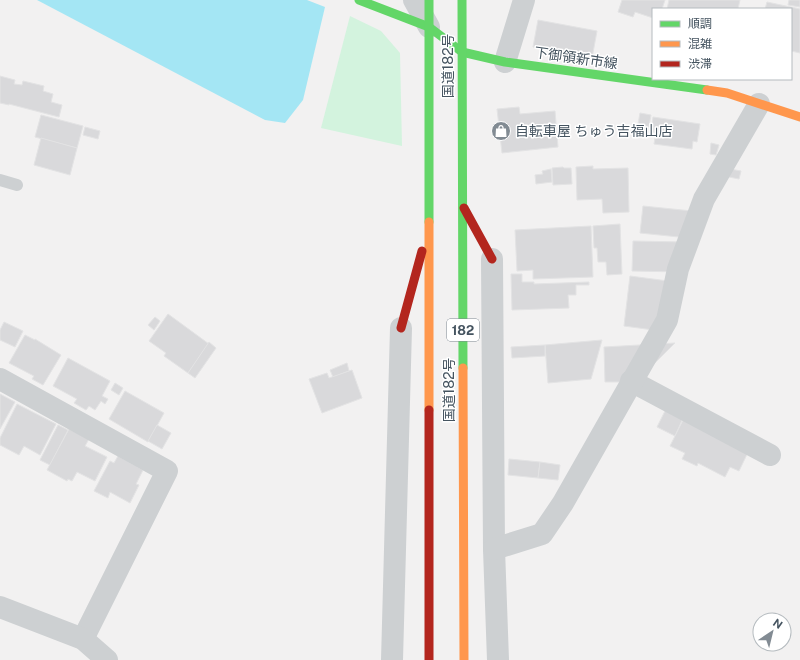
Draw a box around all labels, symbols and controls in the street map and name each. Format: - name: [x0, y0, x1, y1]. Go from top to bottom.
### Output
- legend: [652, 8, 792, 80]
- text: 順調: [688, 17, 712, 31]
- street label: 国道182号: [440, 33, 456, 99]
- text: 混雑: [688, 37, 712, 51]
- street label: 下御領新市線: [533, 44, 619, 72]
- text: 渋滞: [688, 57, 712, 71]
- shop icon: 自転車屋 ちゅう吉福山店: [490, 120, 512, 142]
- place label: 自転車屋 ちゅう吉福山店: [515, 123, 672, 139]
- road number: 182: [447, 319, 479, 341]
- street label: 国道182号: [441, 357, 457, 423]
- north arrow: [752, 612, 792, 652]
- text: N: [771, 616, 785, 631]

